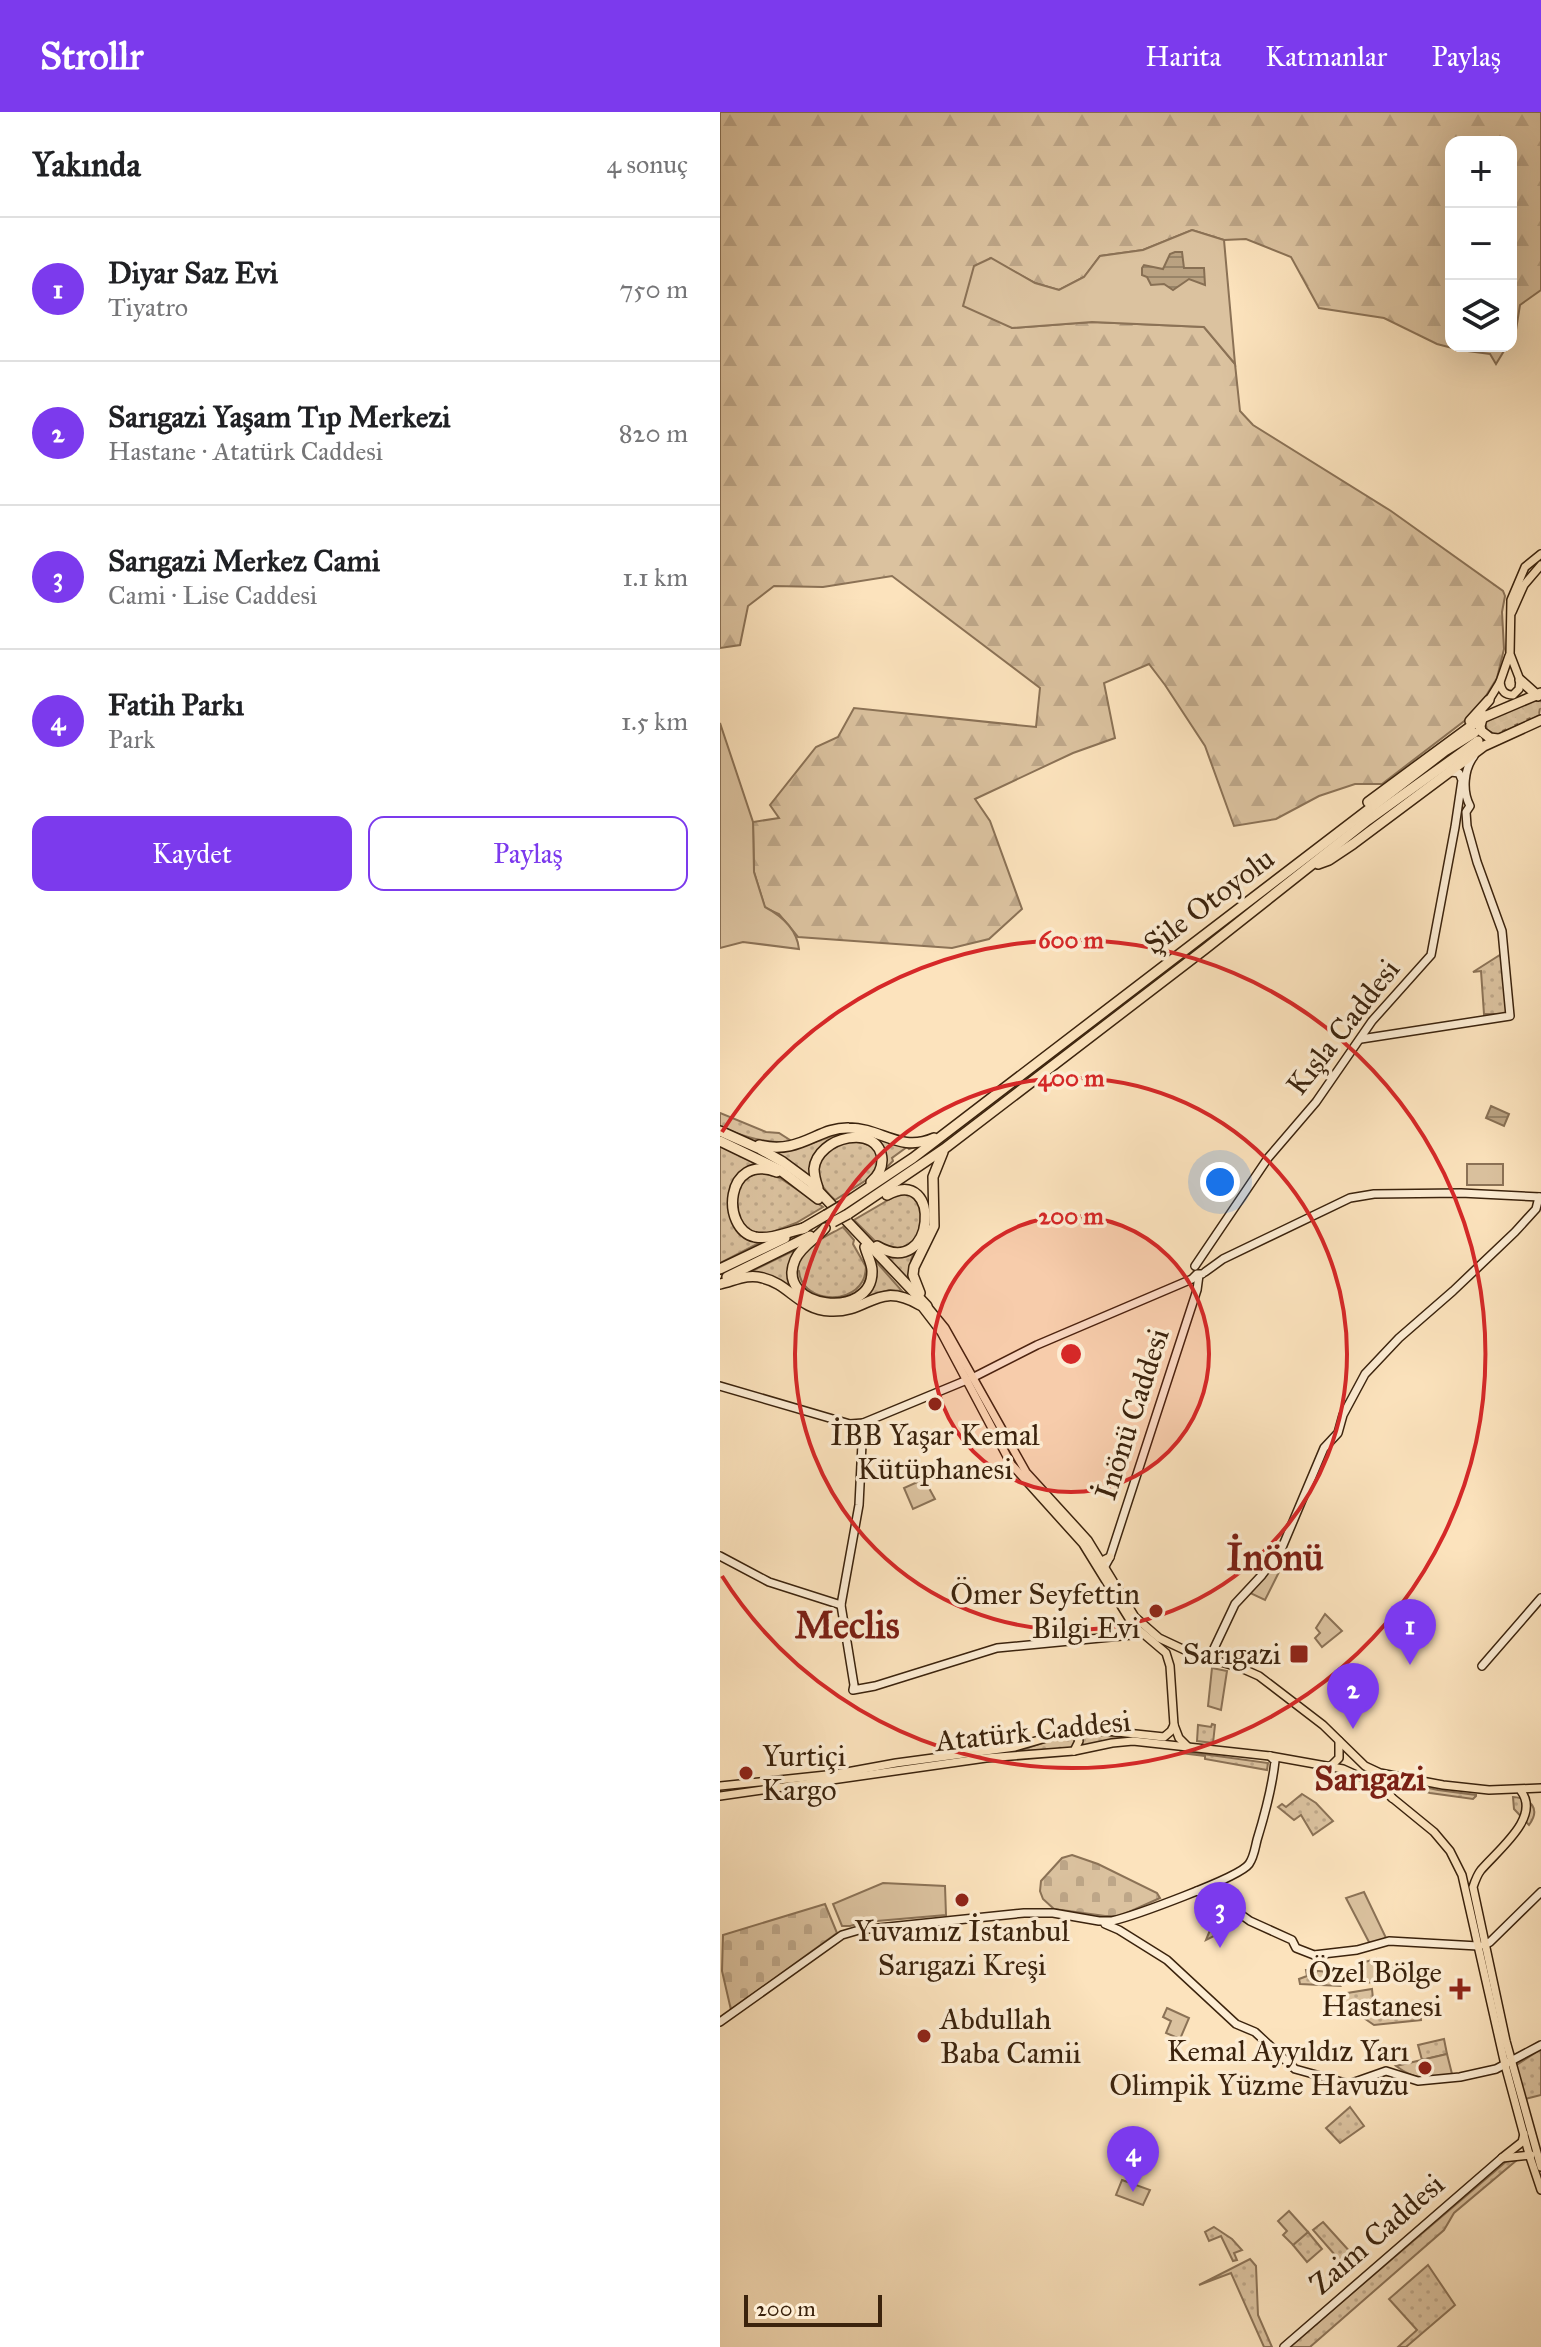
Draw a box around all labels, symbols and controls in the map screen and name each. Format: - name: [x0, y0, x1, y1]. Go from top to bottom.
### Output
- text: Strollr: [40, 33, 143, 79]
- text: Harita: [1145, 39, 1221, 74]
- text: Katmanlar: [1265, 39, 1387, 74]
- text: Paylaş: [1431, 39, 1501, 74]
- map controls: [1445, 136, 1517, 352]
- button: +: [1445, 136, 1517, 208]
- text: Yakında: [32, 144, 141, 185]
- text: 4 sonuç: [606, 148, 688, 180]
- button: −: [1445, 208, 1517, 280]
- text: Diyar Saz Evi: [108, 255, 278, 291]
- text: 1: [53, 273, 63, 305]
- text: 750 m: [619, 273, 688, 305]
- button: layers: [1445, 280, 1517, 352]
- text: Tiyatro: [108, 291, 188, 323]
- text: Sarıgazi Yaşam Tıp Merkezi: [108, 399, 451, 435]
- text: 2: [52, 417, 64, 449]
- text: 820 m: [619, 417, 688, 449]
- text: Hastane · Atatürk Caddesi: [108, 435, 383, 467]
- text: Sarıgazi Merkez Cami: [108, 543, 380, 579]
- text: 3: [53, 561, 63, 593]
- text: 1.1 km: [623, 561, 688, 593]
- text: Cami · Lise Caddesi: [108, 579, 317, 611]
- text: Fatih Parkı: [108, 687, 244, 723]
- text: 4: [51, 705, 65, 737]
- text: 1.5 km: [621, 705, 688, 737]
- text: Park: [108, 723, 155, 755]
- button: Kaydet: [32, 816, 352, 891]
- button: Paylaş: [368, 816, 688, 891]
- street label: Şile Otoyolu: [1137, 840, 1281, 962]
- text: 600 m: [1038, 925, 1105, 955]
- street label: Kışla Caddesi: [1279, 952, 1407, 1102]
- text: 400 m: [1038, 1063, 1105, 1093]
- your location: [1200, 1162, 1240, 1202]
- text: 200 m: [1038, 1201, 1104, 1231]
- street label: İnönü Caddesi: [1087, 1324, 1177, 1504]
- centre of rings: [1057, 1340, 1085, 1368]
- marker: İBB Yaşar Kemal Kütüphanesi: [926, 1395, 944, 1413]
- place label: İBB Yaşar Kemal Kütüphanesi: [830, 1417, 1041, 1487]
- district label: İnönü: [1227, 1533, 1324, 1580]
- place label: Ömer Seyfettin Bilgi Evi: [950, 1576, 1140, 1646]
- pin: 1: [1384, 1599, 1436, 1665]
- district label: Meclis: [794, 1602, 900, 1648]
- marker: Ömer Seyfettin Bilgi Evi: [1147, 1602, 1165, 1620]
- place label: Sarıgazi: [1183, 1636, 1281, 1672]
- marker: Sarıgazi: [1288, 1643, 1310, 1665]
- pin: 2: [1327, 1663, 1379, 1729]
- street label: Atatürk Caddesi: [932, 1703, 1132, 1759]
- place label: Yurtiçi Kargo: [762, 1738, 846, 1808]
- district label: Sarıgazi: [1314, 1758, 1426, 1799]
- marker: Yurtiçi Kargo: [737, 1764, 755, 1782]
- pin: 3: [1194, 1882, 1246, 1948]
- marker: Yuvamız İstanbul Sarıgazi Kreşi: [953, 1891, 971, 1909]
- place label: Yuvamız İstanbul Sarıgazi Kreşi: [854, 1913, 1071, 1983]
- place label: Özel Bölge Hastanesi: [1309, 1954, 1442, 2024]
- marker: Özel Bölge Hastanesi: [1449, 1978, 1471, 2000]
- place label: Abdullah Baba Camii: [938, 2001, 1081, 2071]
- marker: Abdullah Baba Camii: [915, 2027, 933, 2045]
- place label: Kemal Ayyıldız Yarı Olimpik Yüzme Havuzu: [1109, 2033, 1409, 2103]
- marker: Kemal Ayyıldız Yarı Olimpik Yüzme Havuzu: [1416, 2059, 1434, 2077]
- pin: 4: [1107, 2126, 1159, 2192]
- street label: Zaim Caddesi: [1302, 2166, 1452, 2302]
- scale bar: [744, 2291, 882, 2327]
- text: 200 m: [756, 2295, 816, 2322]

